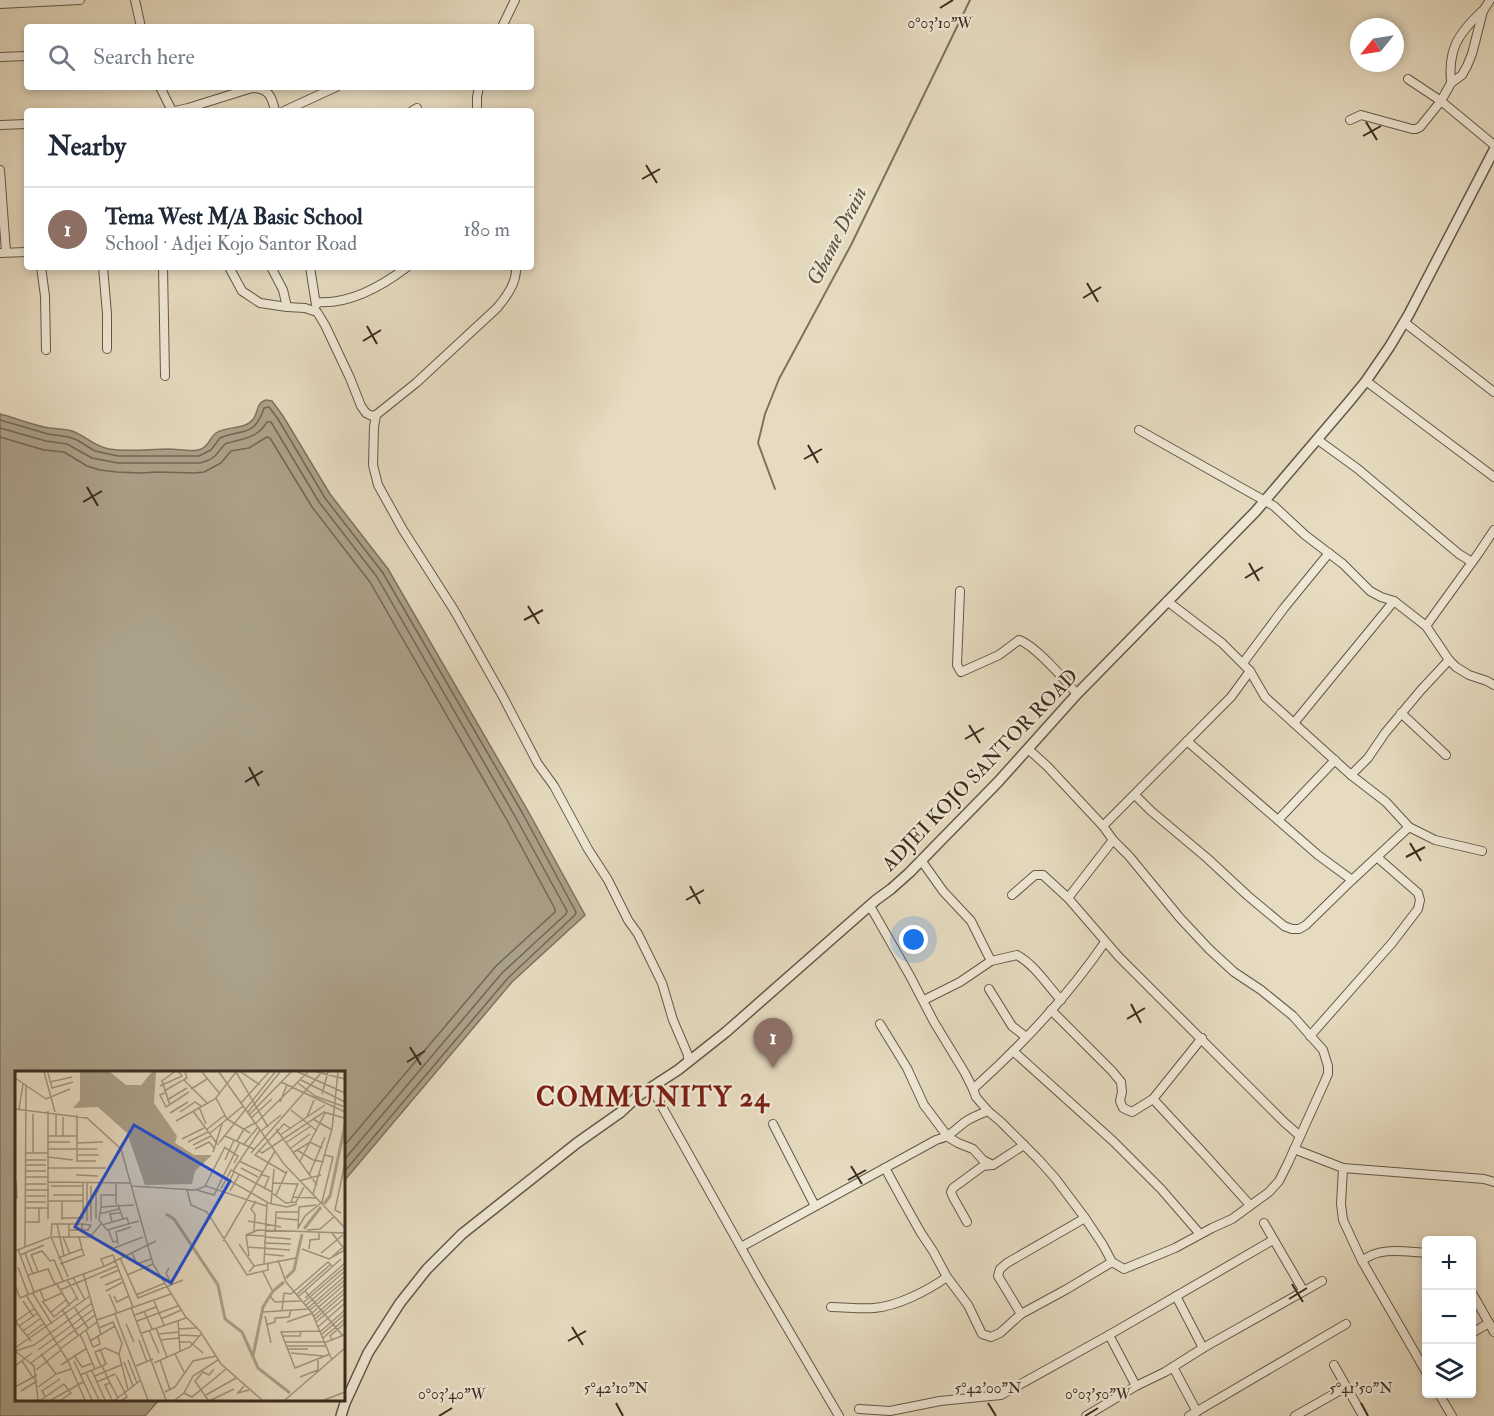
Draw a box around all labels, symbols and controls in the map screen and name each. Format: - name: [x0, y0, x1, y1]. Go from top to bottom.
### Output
- text: 0°03'10"W: [907, 14, 973, 33]
- north arrow: [1350, 18, 1404, 72]
- search box: [24, 24, 534, 90]
- icon: search: [45, 41, 78, 74]
- text: Search here: [93, 43, 195, 71]
- text: Nearby: [48, 131, 126, 163]
- water label: Gbame Drain: [801, 182, 873, 290]
- text: Tema West M/A Basic School: [105, 203, 363, 231]
- text: 1: [64, 217, 71, 242]
- text: 180 m: [463, 217, 510, 242]
- text: School · Adjei Kojo Santor Road: [105, 231, 357, 256]
- street label: ADJEI KOJO SANTOR ROAD: [876, 664, 1083, 877]
- your location: [899, 925, 928, 954]
- pin: 1: [754, 1018, 792, 1068]
- inset map: [15, 1071, 345, 1401]
- district label: COMMUNITY 24: [536, 1082, 770, 1114]
- map controls: [1422, 1236, 1476, 1398]
- button: +: [1422, 1236, 1476, 1290]
- button: −: [1422, 1290, 1476, 1344]
- button: layers: [1422, 1344, 1476, 1398]
- text: 5°42'10"N: [584, 1379, 649, 1398]
- text: 5°42'00"N: [955, 1379, 1022, 1398]
- text: 5°41'50"N: [1329, 1379, 1393, 1398]
- text: 0°03'40"W: [418, 1385, 487, 1404]
- text: 0°03'50"W: [1065, 1385, 1132, 1404]

